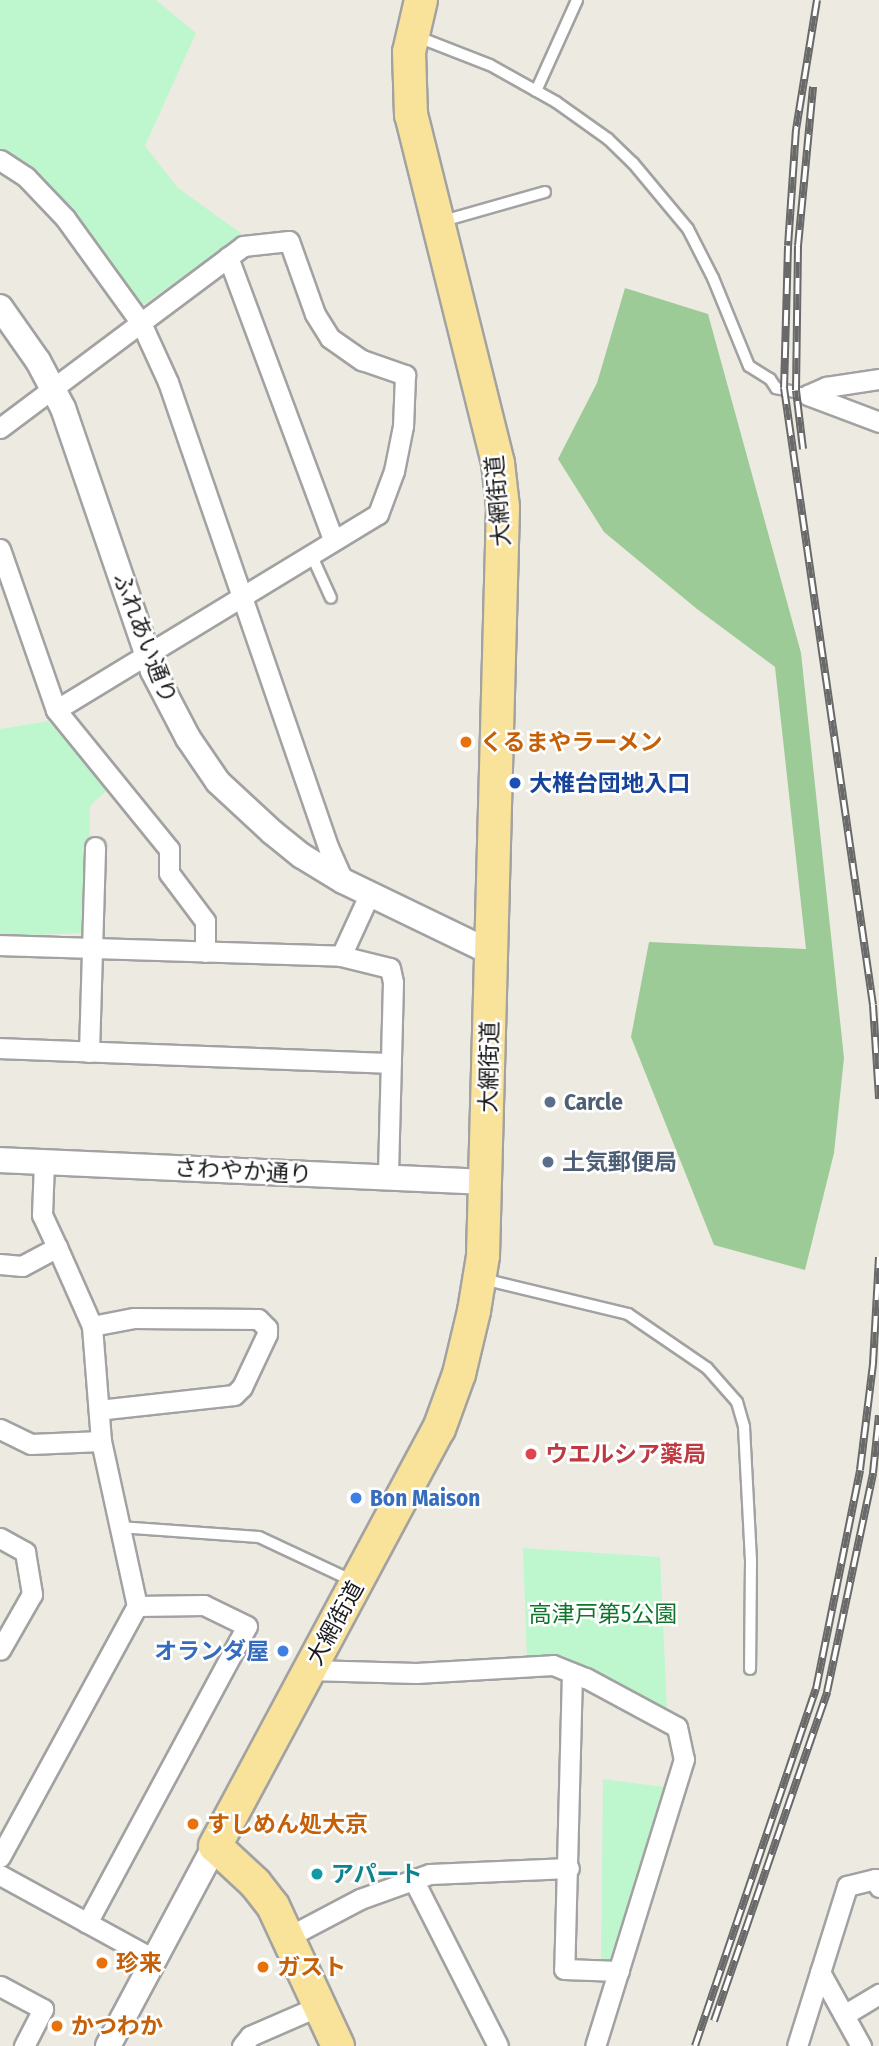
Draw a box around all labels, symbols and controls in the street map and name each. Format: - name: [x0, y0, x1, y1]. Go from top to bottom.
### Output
- street label: 大網街道: [480, 454, 516, 548]
- street label: ふれあい通り: [107, 569, 183, 707]
- place label: くるまやラーメン: [480, 728, 664, 756]
- marker: くるまやラーメン: [458, 734, 474, 750]
- place label: 大椎台団地入口: [529, 769, 690, 797]
- marker: 大椎台団地入口: [507, 775, 523, 791]
- street label: 大網街道: [474, 1021, 504, 1113]
- place label: Carcle: [564, 1088, 623, 1116]
- marker: Carcle: [542, 1094, 558, 1110]
- place label: 土気郵便局: [562, 1148, 677, 1176]
- street label: さわやか通り: [173, 1154, 313, 1188]
- marker: 土気郵便局: [540, 1154, 556, 1170]
- place label: ウエルシア薬局: [545, 1440, 706, 1468]
- marker: ウエルシア薬局: [523, 1446, 539, 1462]
- place label: Bon Maison: [370, 1484, 480, 1512]
- marker: Bon Maison: [348, 1490, 364, 1506]
- street label: 大網街道: [301, 1576, 369, 1670]
- park label: 高津戸第5公園: [529, 1600, 677, 1628]
- place label: オランダ屋: [154, 1637, 269, 1665]
- marker: オランダ屋: [275, 1643, 291, 1659]
- place label: すしめん処大京: [207, 1810, 368, 1838]
- marker: すしめん処大京: [185, 1816, 201, 1832]
- place label: アパート: [331, 1860, 423, 1888]
- marker: アパート: [309, 1866, 325, 1882]
- place label: 珍来: [116, 1949, 162, 1977]
- place label: ガスト: [277, 1953, 346, 1981]
- marker: 珍来: [94, 1955, 110, 1971]
- marker: ガスト: [255, 1959, 271, 1975]
- place label: かつわか: [71, 2012, 163, 2040]
- marker: かつわか: [49, 2018, 65, 2034]

